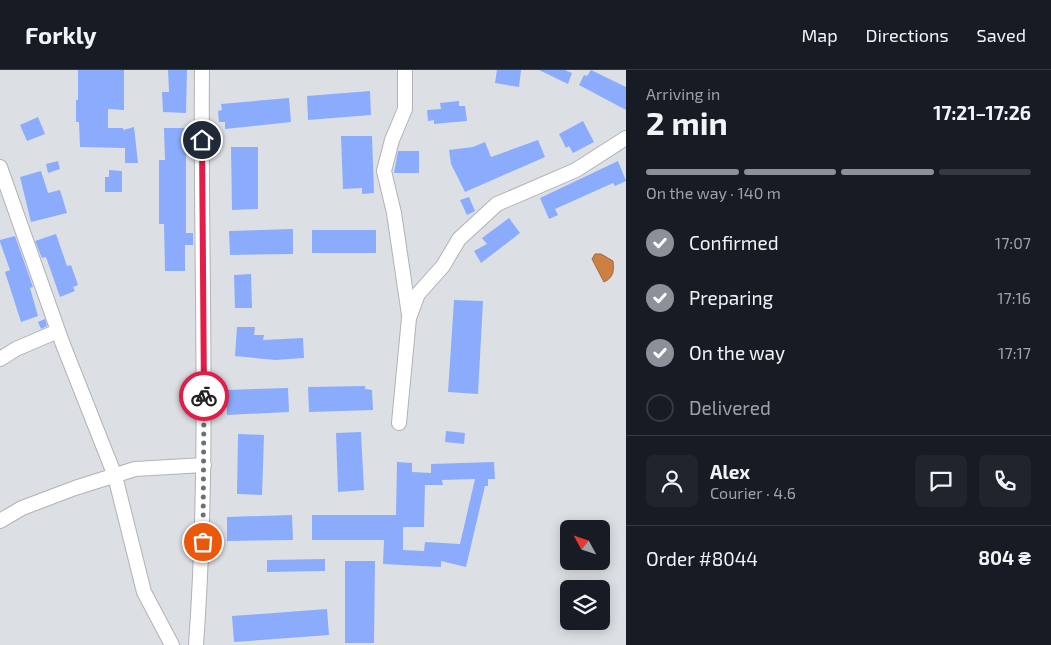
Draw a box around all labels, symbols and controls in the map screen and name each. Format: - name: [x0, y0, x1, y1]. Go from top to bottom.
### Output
- text: Forkly: [25, 20, 97, 49]
- text: Map: [801, 24, 838, 46]
- text: Directions: [866, 24, 949, 46]
- text: Saved: [977, 24, 1026, 46]
- text: Arriving in: [646, 84, 720, 103]
- text: 17:21–17:26: [933, 101, 1031, 124]
- text: 2 min: [646, 103, 728, 141]
- pin: [181, 119, 223, 161]
- icon: home: [188, 126, 216, 154]
- text: On the way · 140 m: [646, 183, 781, 202]
- icon: check: [646, 229, 674, 257]
- text: Confirmed: [689, 231, 779, 254]
- text: 17:07: [995, 233, 1031, 252]
- icon: check: [646, 284, 674, 312]
- text: Preparing: [689, 286, 773, 309]
- text: 17:16: [997, 288, 1031, 307]
- icon: check: [646, 339, 674, 367]
- text: On the way: [689, 341, 785, 364]
- text: 17:17: [998, 343, 1031, 362]
- courier: [179, 371, 229, 421]
- icon: bike: [190, 382, 218, 410]
- text: Delivered: [689, 396, 771, 419]
- button: person: [646, 455, 698, 507]
- button: chat: [915, 455, 967, 507]
- button: phone: [979, 455, 1031, 507]
- text: Alex: [710, 460, 750, 483]
- text: Courier · 4.6: [710, 483, 796, 502]
- north arrow: [560, 520, 610, 570]
- map controls: [560, 520, 610, 630]
- pin: [182, 521, 224, 563]
- icon: bag: [189, 528, 217, 556]
- text: 804 ₴: [978, 546, 1031, 569]
- text: Order #8044: [646, 547, 758, 570]
- button: layers: [560, 580, 610, 630]

